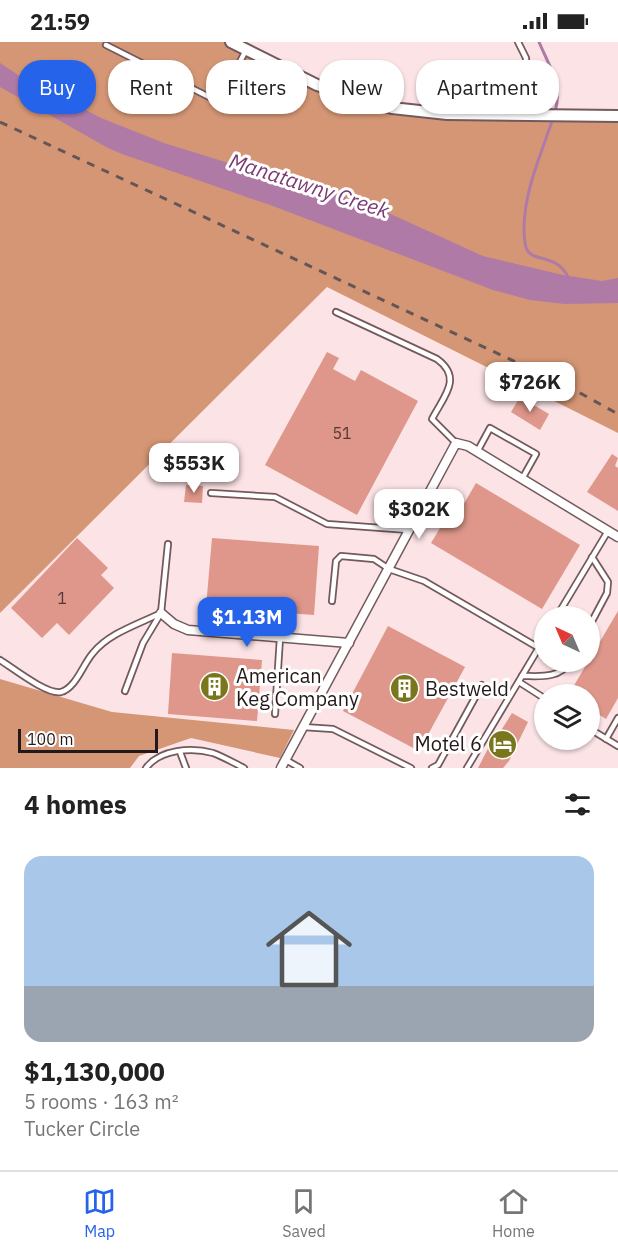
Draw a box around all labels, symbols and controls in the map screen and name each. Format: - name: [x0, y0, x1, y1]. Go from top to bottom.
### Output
- text: 21:59: [30, 7, 90, 36]
- chip: Buy: [18, 60, 96, 114]
- chip: Rent: [108, 60, 194, 114]
- chip: Filters: [206, 60, 307, 114]
- chip: New: [319, 60, 404, 114]
- chip: Apartment: [416, 60, 559, 114]
- water label: Manatawny Creek: [226, 146, 394, 224]
- pin: $726K: [488, 362, 572, 413]
- text: $726K: [499, 368, 561, 395]
- house number: 51: [332, 423, 352, 443]
- pin: $553K: [152, 443, 236, 494]
- text: $553K: [163, 449, 225, 476]
- pin: $302K: [377, 489, 461, 540]
- text: $302K: [388, 495, 450, 522]
- house number: 1: [57, 588, 67, 608]
- pin: $1.13M: [198, 597, 296, 648]
- text: $1.13M: [212, 603, 282, 630]
- north arrow: [534, 606, 600, 672]
- map controls: [534, 606, 600, 750]
- place label: American Keg Company: [236, 662, 359, 712]
- building icon: American Keg Company: [199, 671, 231, 703]
- building icon: Bestweld: [388, 673, 420, 705]
- place label: Bestweld: [425, 675, 509, 702]
- button: layers: [534, 684, 600, 750]
- scale bar: [18, 726, 158, 754]
- hotel icon: Motel 6: [487, 728, 519, 760]
- text: 100 m: [27, 729, 74, 749]
- place label: Motel 6: [414, 730, 482, 757]
- text: 4 homes: [24, 787, 127, 821]
- icon: filters: [561, 788, 594, 821]
- icon: home: [255, 895, 363, 1003]
- text: $1,130,000: [24, 1054, 165, 1088]
- text: 5 rooms · 163 m²: [24, 1088, 179, 1115]
- text: Tucker Circle: [24, 1115, 140, 1142]
- tab: Map: [83, 1185, 116, 1241]
- tab: Saved: [282, 1185, 326, 1241]
- tab: Home: [492, 1185, 535, 1241]

